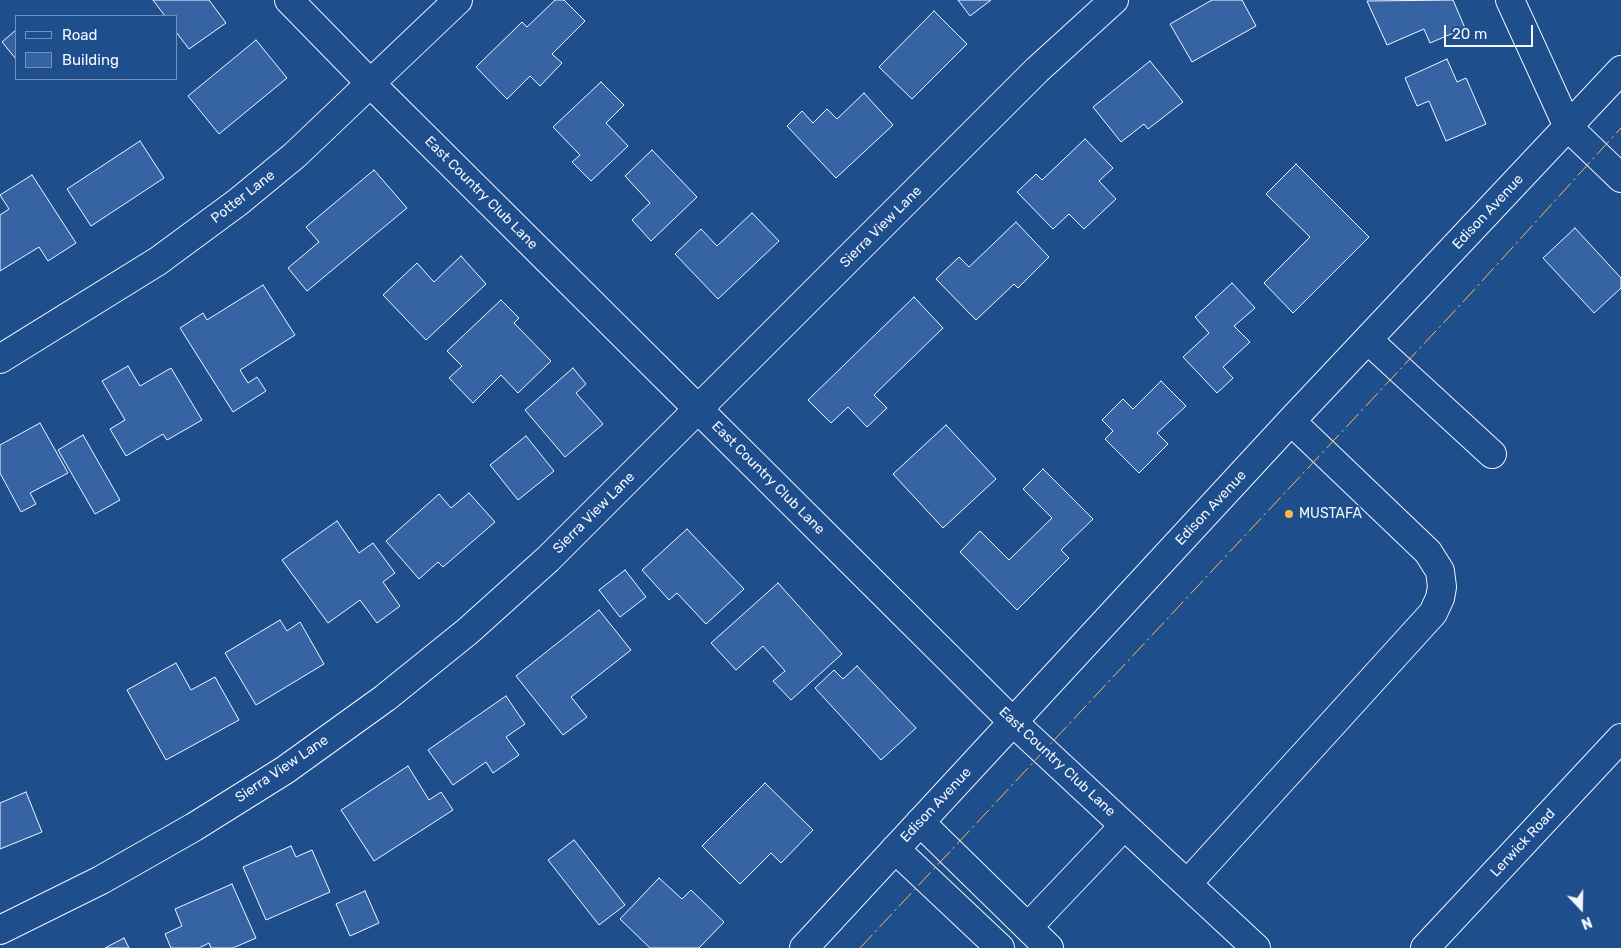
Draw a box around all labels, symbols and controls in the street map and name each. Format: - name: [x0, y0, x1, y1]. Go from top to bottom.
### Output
- legend: [15, 15, 178, 80]
- scale bar: [1446, 15, 1535, 47]
- text: 20 m: [1452, 25, 1487, 43]
- text: Road: [62, 26, 98, 44]
- text: Building: [62, 51, 119, 69]
- street label: East Country Club Lane: [421, 133, 541, 253]
- street label: Potter Lane: [208, 167, 278, 227]
- street label: Edison Avenue: [1449, 171, 1527, 253]
- street label: Sierra View Lane: [837, 183, 925, 271]
- street label: East Country Club Lane: [708, 418, 828, 538]
- street label: Edison Avenue: [1172, 467, 1250, 549]
- street label: Sierra View Lane: [550, 469, 638, 557]
- place label: MUSTAFA: [1299, 506, 1362, 522]
- marker: MUSTAFA: [1283, 508, 1295, 520]
- street label: East Country Club Lane: [995, 704, 1119, 820]
- street label: Sierra View Lane: [232, 732, 332, 806]
- street label: Edison Avenue: [897, 764, 975, 846]
- street label: Lerwick Road: [1487, 805, 1559, 881]
- north arrow: [1556, 883, 1606, 933]
- text: N: [1579, 913, 1594, 932]

